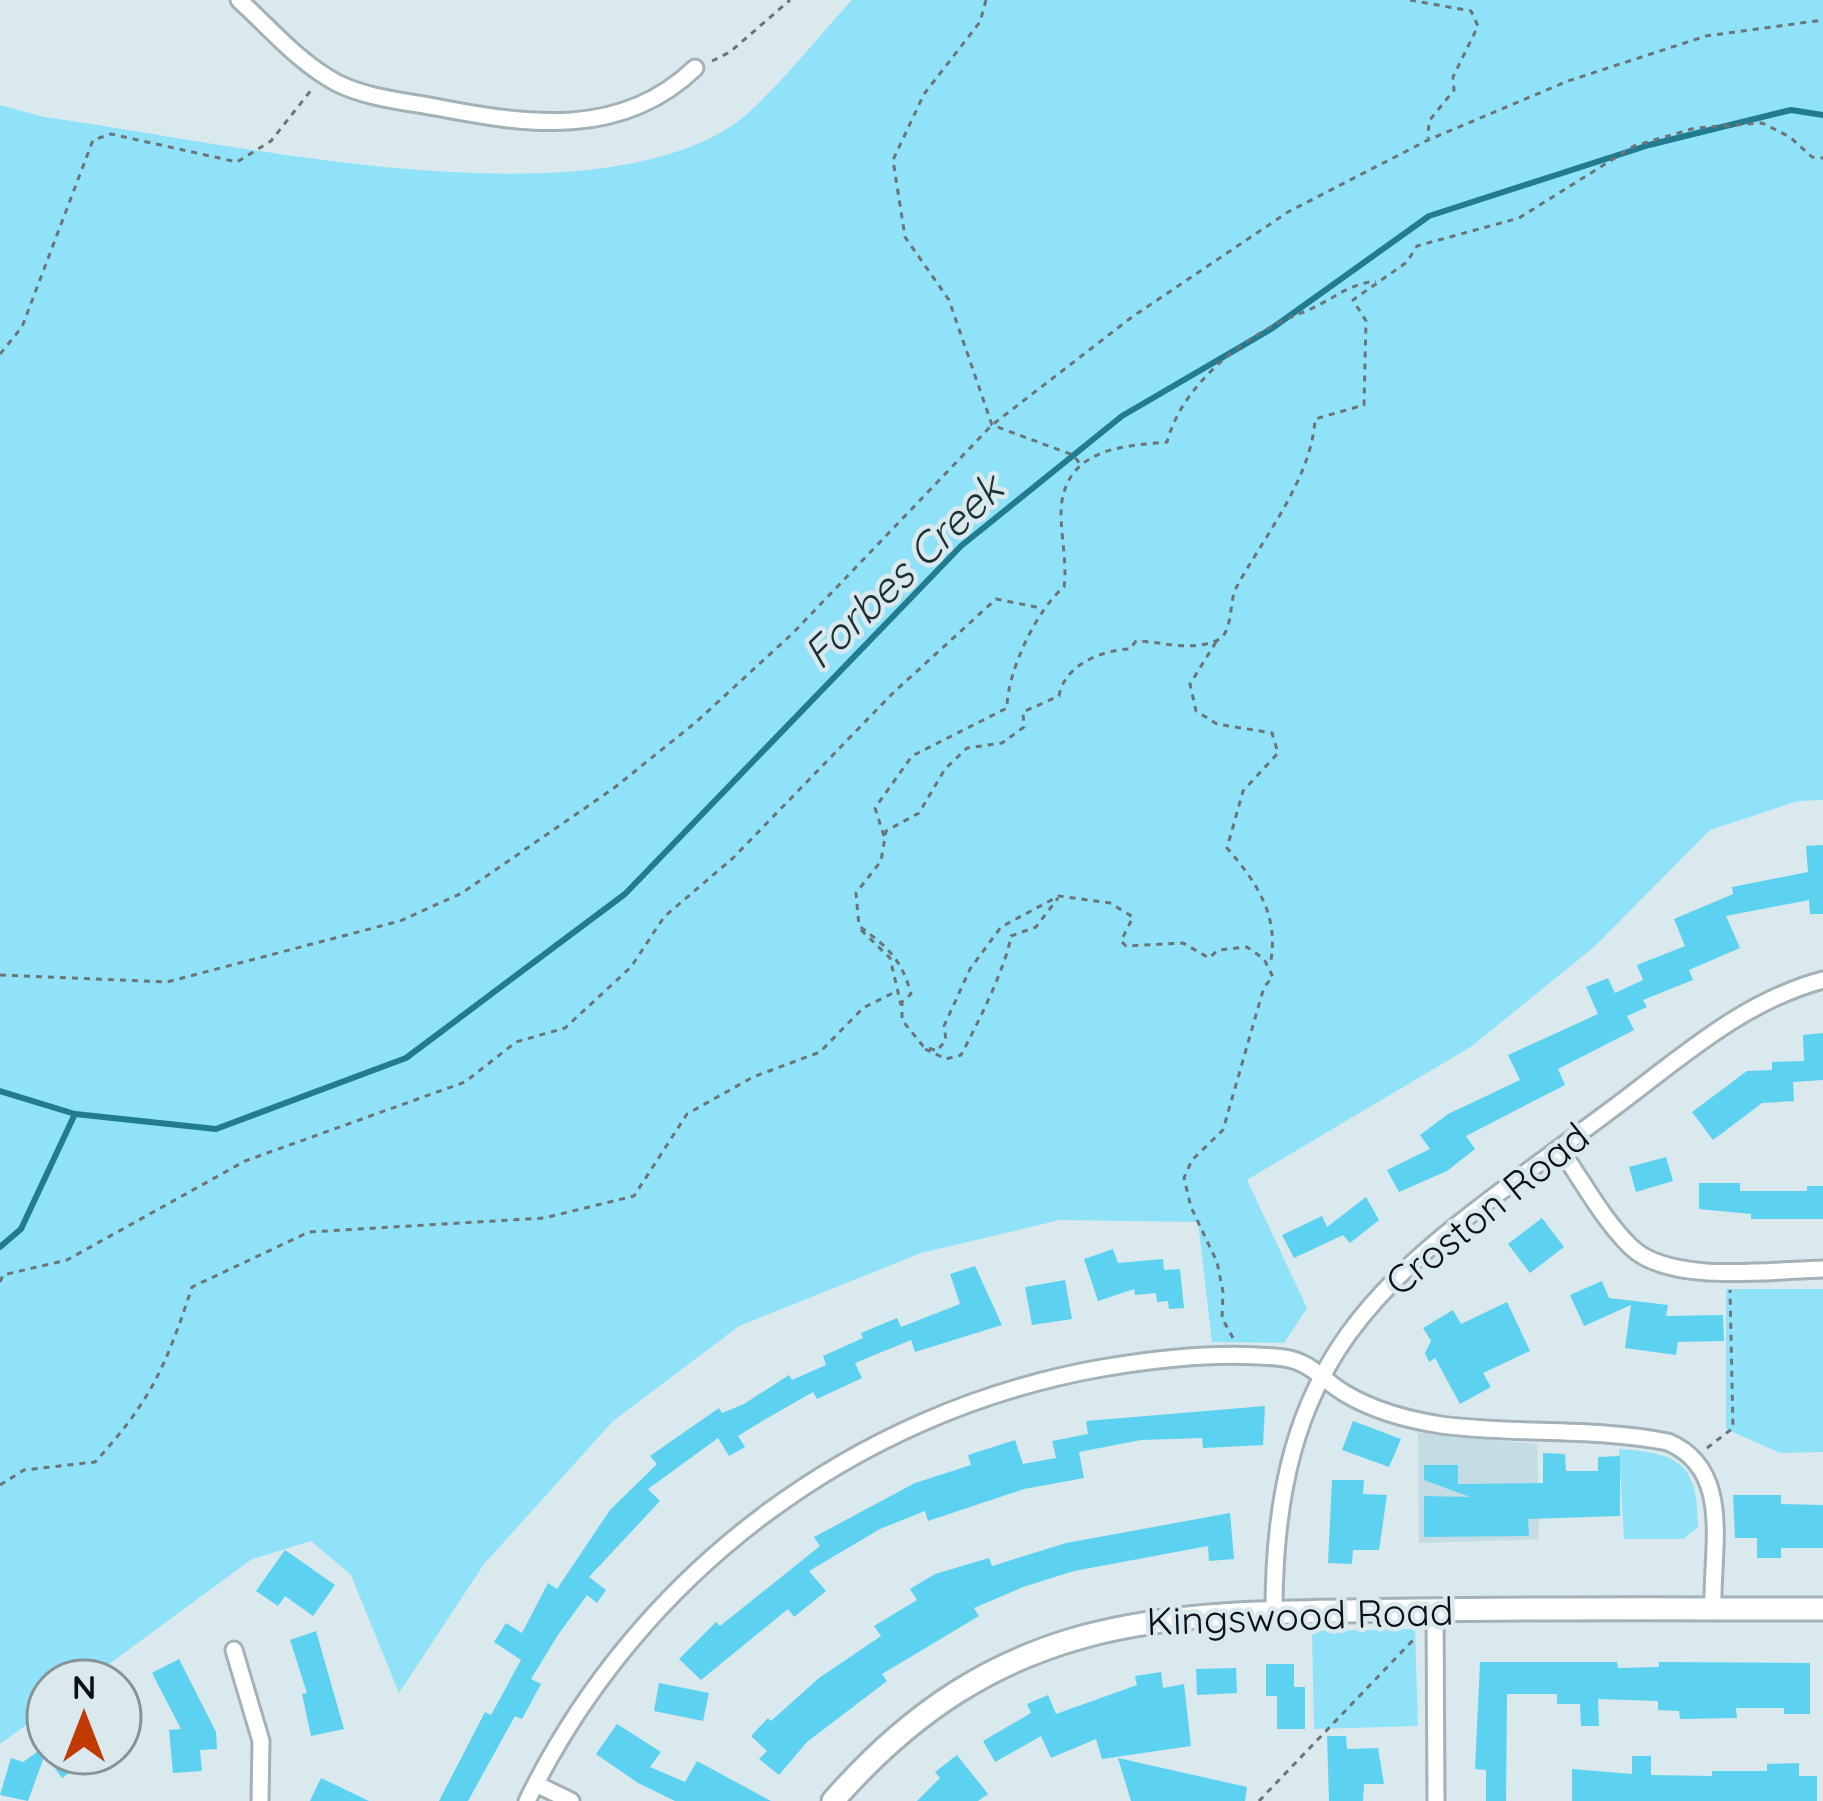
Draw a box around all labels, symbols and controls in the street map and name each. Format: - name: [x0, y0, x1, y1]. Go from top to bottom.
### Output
- water label: Forbes Creek: [792, 460, 1016, 679]
- street label: Croston Road: [1375, 1112, 1598, 1306]
- street label: Kingswood Road: [1146, 1586, 1454, 1645]
- north arrow: [24, 1657, 144, 1777]
- text: N: [72, 1666, 96, 1707]

